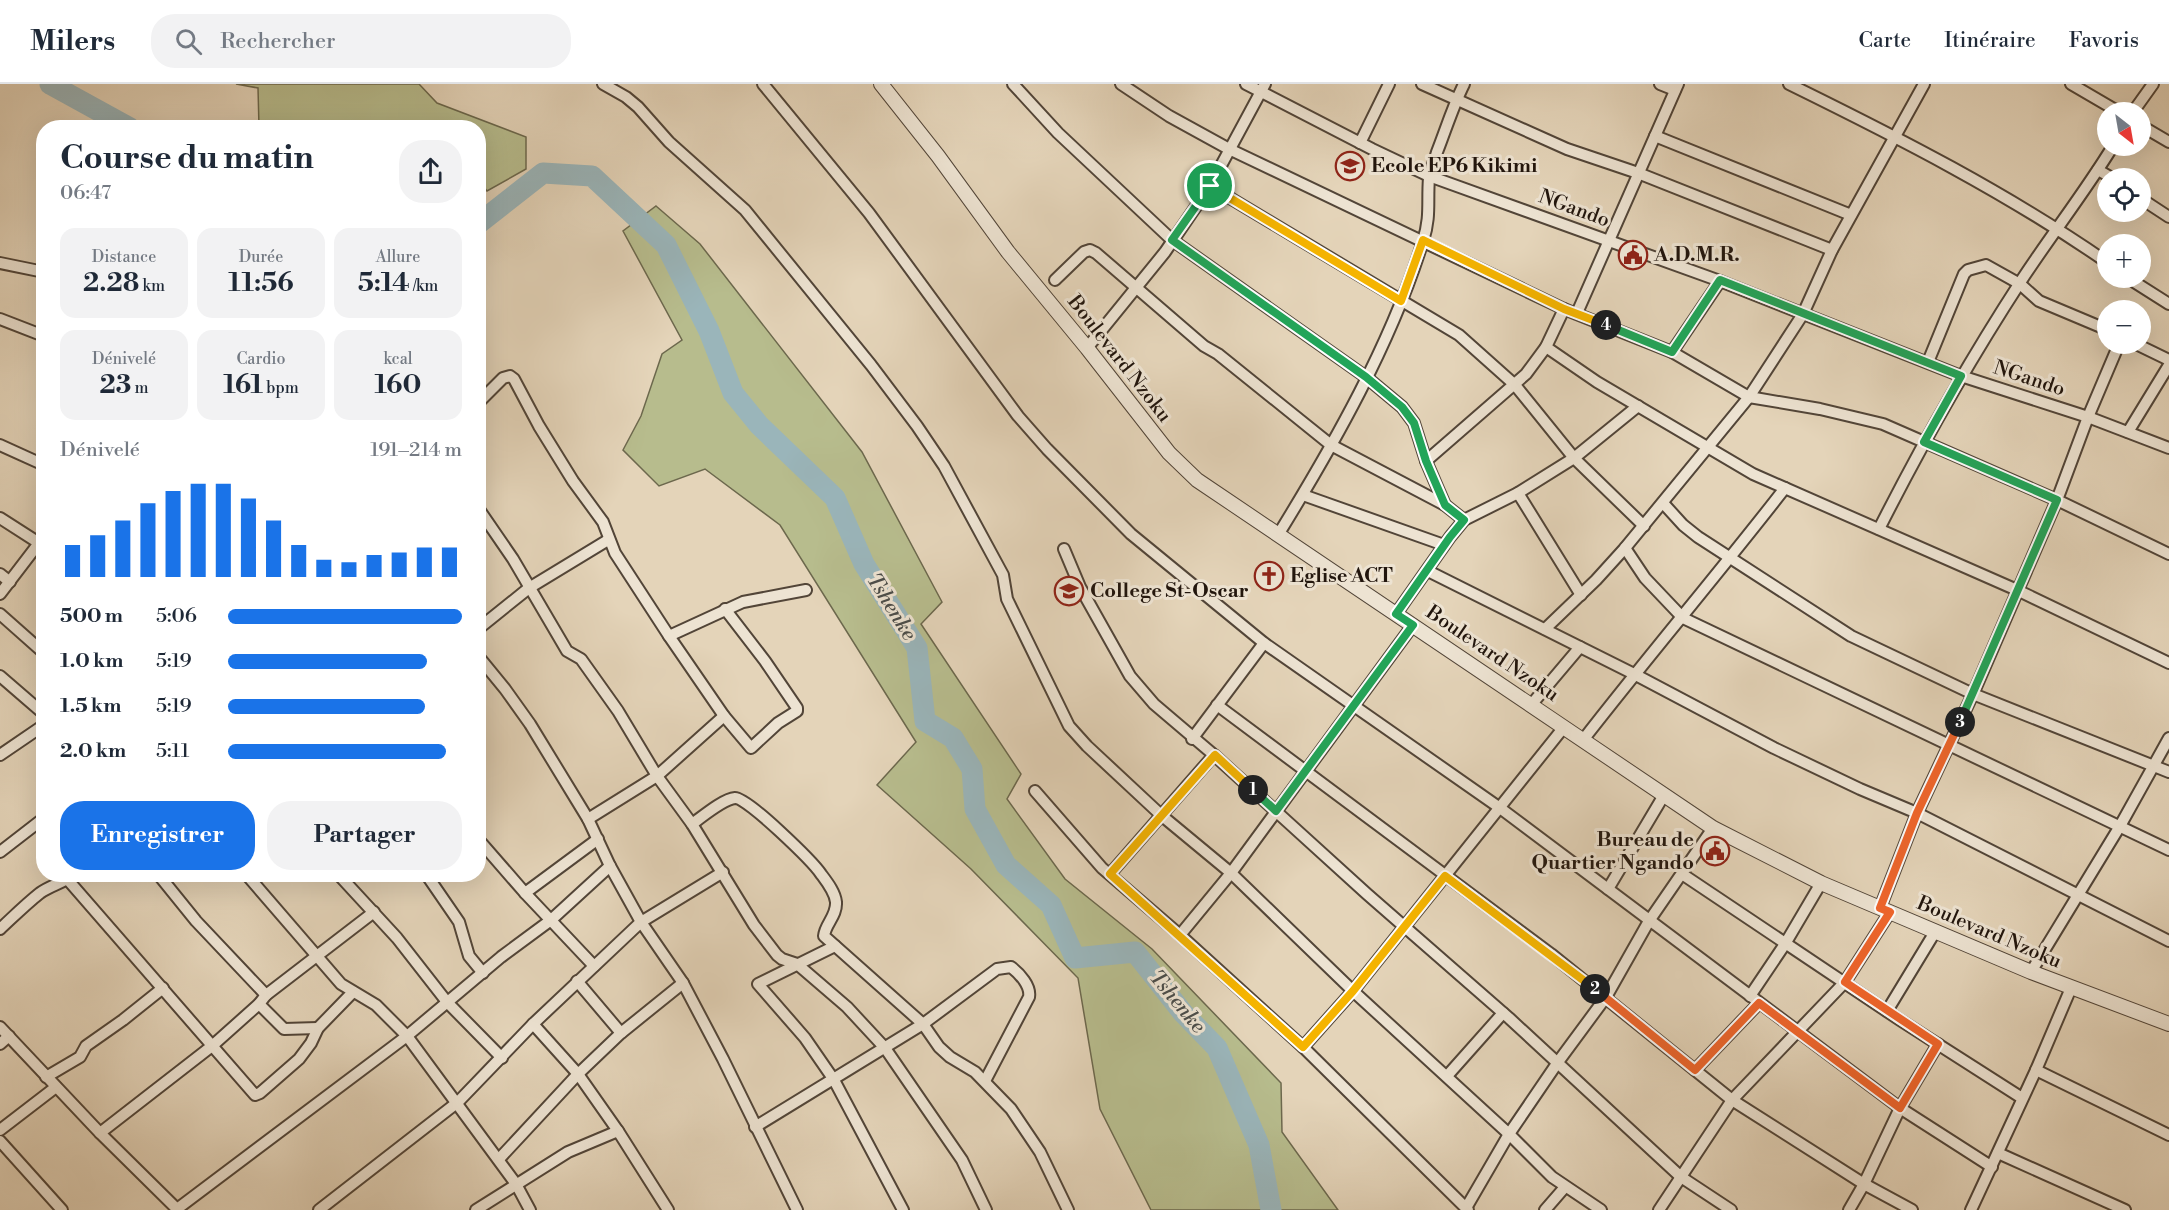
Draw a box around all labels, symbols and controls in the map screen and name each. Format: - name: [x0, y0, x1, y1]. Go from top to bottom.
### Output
- search box: [151, 14, 571, 68]
- text: Milers: [30, 24, 115, 59]
- icon: search: [172, 25, 205, 58]
- text: Rechercher: [220, 28, 336, 55]
- text: Carte: [1859, 28, 1911, 54]
- text: Itinéraire: [1944, 28, 2036, 54]
- text: Favoris: [2069, 28, 2139, 54]
- north arrow: [2097, 102, 2151, 156]
- map controls: [2097, 102, 2151, 354]
- text: Course du matin: [60, 138, 314, 179]
- button: share: [399, 140, 462, 203]
- school or university icon: Ecole EP6 Kikimi: [1334, 150, 1366, 182]
- place label: Ecole EP6 Kikimi: [1371, 154, 1538, 179]
- pin: [1184, 160, 1235, 211]
- button: locate: [2097, 168, 2151, 222]
- icon: arrive: [1193, 169, 1226, 202]
- text: 06:47: [60, 181, 111, 206]
- street label: NGando: [1535, 185, 1613, 233]
- button: +: [2097, 234, 2151, 288]
- public building icon: A.D.M.R.: [1617, 239, 1649, 271]
- place label: A.D.M.R.: [1653, 243, 1740, 268]
- text: Distance: [92, 247, 156, 267]
- text: Durée: [239, 247, 283, 267]
- text: Allure: [376, 247, 420, 267]
- text: 2.28: [83, 267, 139, 299]
- text: 11:56: [228, 267, 294, 299]
- text: 5:14: [358, 267, 410, 299]
- text: km: [139, 276, 165, 296]
- text: /km: [410, 276, 438, 296]
- street label: Boulevard Nzoku: [1061, 290, 1177, 428]
- button: −: [2097, 300, 2151, 354]
- pin: 4: [1591, 310, 1621, 340]
- text: 4: [1601, 315, 1611, 335]
- text: Dénivelé: [92, 349, 156, 369]
- text: Cardio: [236, 349, 286, 369]
- text: kcal: [383, 349, 413, 369]
- street label: NGando: [1990, 356, 2068, 402]
- text: 23: [99, 369, 131, 401]
- text: 161: [223, 369, 263, 401]
- text: 160: [375, 369, 421, 401]
- text: m: [131, 378, 149, 398]
- text: bpm: [263, 378, 299, 398]
- text: Dénivelé: [60, 438, 140, 463]
- text: 191–214 m: [370, 438, 462, 463]
- church icon: Eglise ACT: [1253, 560, 1285, 592]
- place label: Eglise ACT: [1290, 564, 1393, 589]
- water label: Tshenke: [860, 569, 922, 646]
- school or university icon: College St-Oscar: [1053, 575, 1085, 607]
- place label: College St-Oscar: [1090, 579, 1249, 604]
- street label: Boulevard Nzoku: [1420, 600, 1564, 708]
- text: 500 m: [60, 604, 123, 629]
- text: 5:06: [156, 604, 197, 629]
- text: 1.0 km: [60, 649, 124, 674]
- text: 5:19: [156, 649, 192, 674]
- text: 1.5 km: [60, 694, 121, 719]
- text: 5:19: [156, 694, 192, 719]
- pin: 3: [1945, 707, 1975, 737]
- text: 3: [1955, 712, 1965, 732]
- text: 2.0 km: [60, 739, 126, 764]
- text: 5:11: [156, 739, 189, 764]
- pin: 1: [1238, 775, 1268, 805]
- text: 1: [1249, 780, 1257, 800]
- button: Enregistrer: [60, 801, 255, 870]
- button: Partager: [267, 801, 462, 870]
- place label: Bureau de Quartier Ngando: [1531, 828, 1694, 876]
- public building icon: Bureau de Quartier Ngando: [1699, 835, 1731, 867]
- street label: Boulevard Nzoku: [1912, 891, 2066, 975]
- water label: Tshenke: [1143, 965, 1211, 1039]
- pin: 2: [1580, 974, 1610, 1004]
- text: 2: [1590, 979, 1600, 999]

